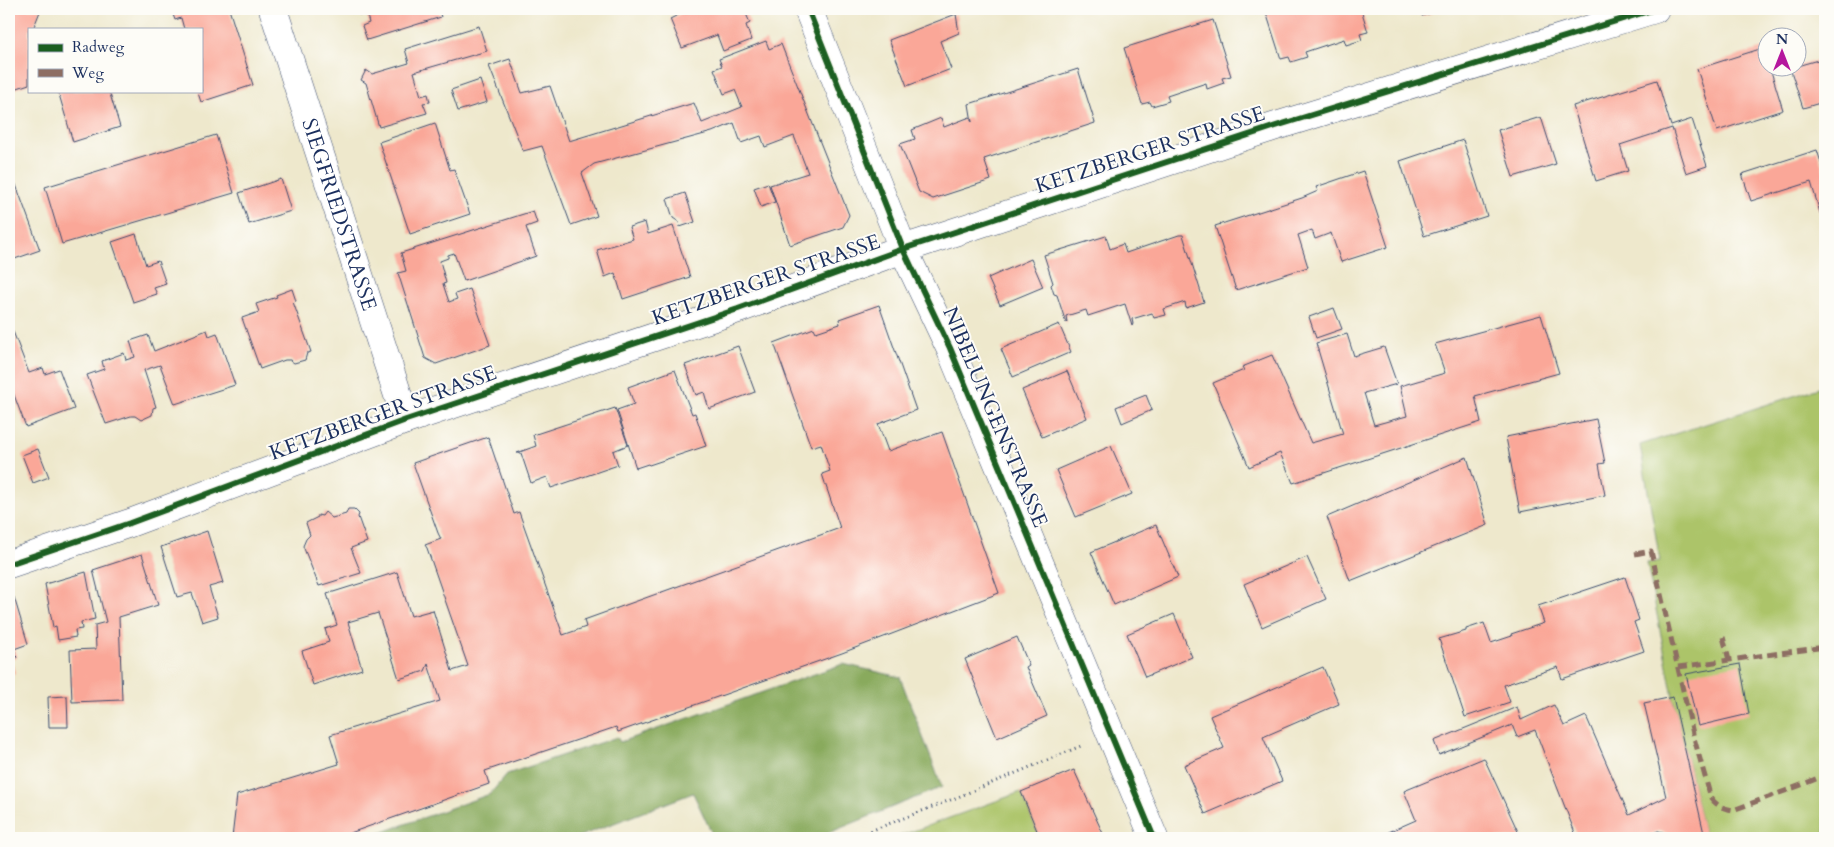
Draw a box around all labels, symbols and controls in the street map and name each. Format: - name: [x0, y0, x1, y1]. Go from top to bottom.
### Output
- legend: [28, 28, 202, 92]
- north arrow: [1756, 28, 1806, 78]
- text: N: [1776, 30, 1788, 49]
- text: Radweg: [72, 37, 125, 57]
- text: Weg: [71, 63, 104, 83]
- street label: KETZBERGER STRASSE: [1031, 99, 1269, 201]
- street label: SIEGFRIEDSTRASSE: [295, 115, 384, 314]
- street label: KETZBERGER STRASSE: [648, 227, 884, 333]
- street label: NIBELUNGENSTRASSE: [935, 302, 1055, 532]
- street label: KETZBERGER STRASSE: [265, 358, 501, 468]

